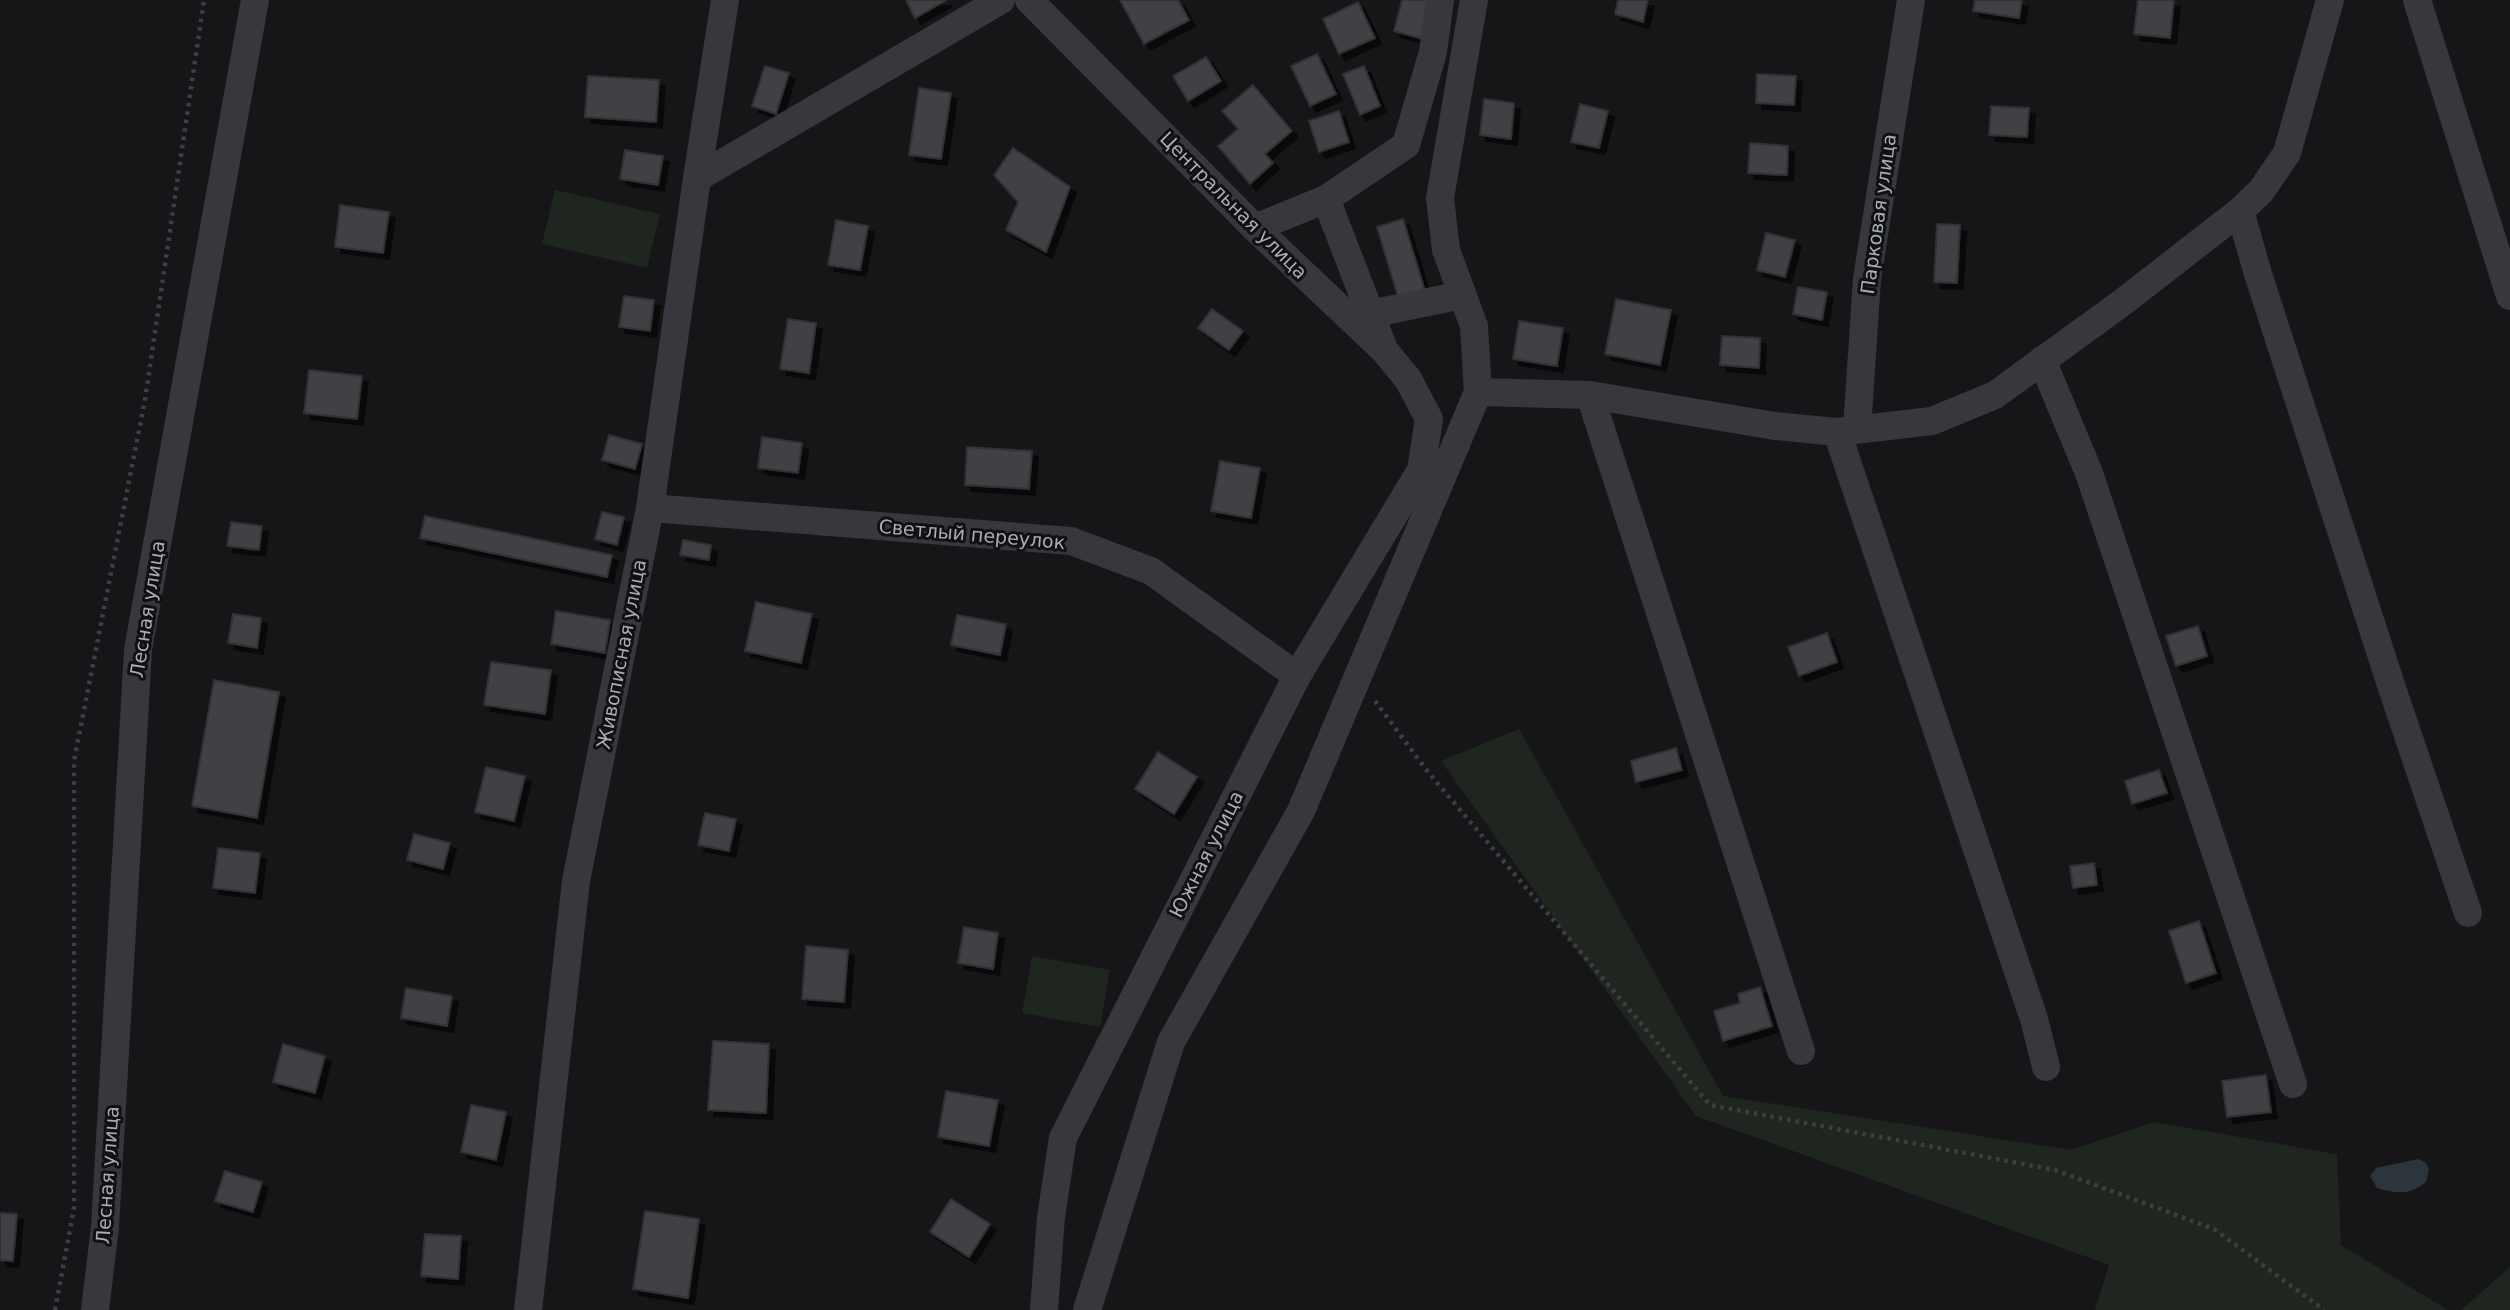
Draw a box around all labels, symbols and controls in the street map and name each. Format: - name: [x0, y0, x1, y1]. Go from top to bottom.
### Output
- street label: Центральная улица: [1156, 127, 1312, 283]
- street label: Парковая улица: [1856, 132, 1900, 296]
- street label: Светлый переулок: [878, 515, 1066, 553]
- street label: Лесная улица: [125, 539, 169, 679]
- street label: Живописная улица: [592, 557, 650, 751]
- street label: Южная улица: [1165, 787, 1247, 921]
- street label: Лесная улица: [91, 1105, 123, 1245]

